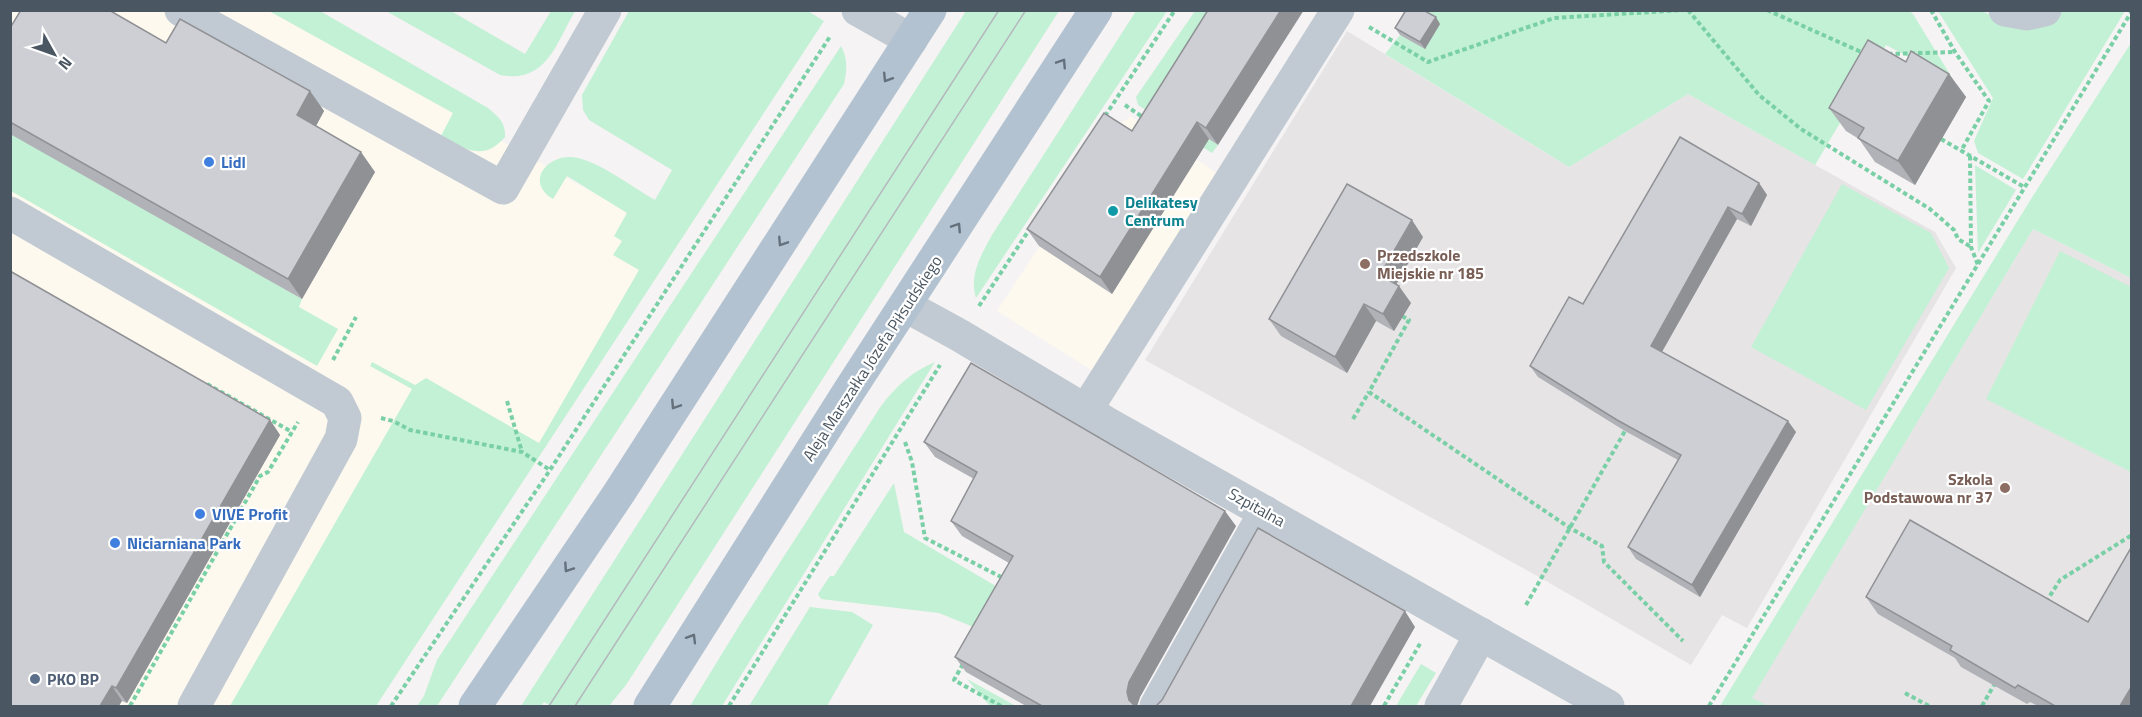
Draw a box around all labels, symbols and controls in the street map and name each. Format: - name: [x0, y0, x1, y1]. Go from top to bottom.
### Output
- north arrow: [24, 24, 84, 84]
- text: N: [53, 52, 78, 76]
- one-way arrow: [1055, 59, 1067, 69]
- one-way arrow: [883, 72, 895, 82]
- place label: Lidl: [221, 150, 246, 174]
- marker: Lidl: [202, 155, 216, 169]
- place label: Delikatesy Centrum: [1125, 190, 1198, 232]
- marker: Delikatesy Centrum: [1106, 204, 1120, 218]
- one-way arrow: [950, 223, 961, 234]
- one-way arrow: [778, 235, 789, 246]
- place label: Przedszkole Miejskie nr 185: [1377, 243, 1484, 285]
- street label: Aleja Marszałka Józefa Piłsudskiego: [796, 250, 948, 466]
- marker: Przedszkole Miejskie nr 185: [1358, 257, 1372, 271]
- one-way arrow: [671, 399, 683, 409]
- place label: Szkola Podstawowa nr 37: [1864, 467, 1993, 509]
- marker: Szkola Podstawowa nr 37: [1998, 481, 2012, 495]
- street label: Szpitalna: [1224, 482, 1290, 532]
- place label: VIVE Profit: [212, 502, 288, 526]
- marker: VIVE Profit: [193, 507, 207, 521]
- place label: Niciarniana Park: [127, 531, 242, 555]
- marker: Niciarniana Park: [108, 536, 122, 550]
- one-way arrow: [564, 561, 575, 572]
- one-way arrow: [685, 634, 697, 644]
- place label: PKO BP: [47, 667, 99, 691]
- marker: PKO BP: [28, 672, 42, 686]

